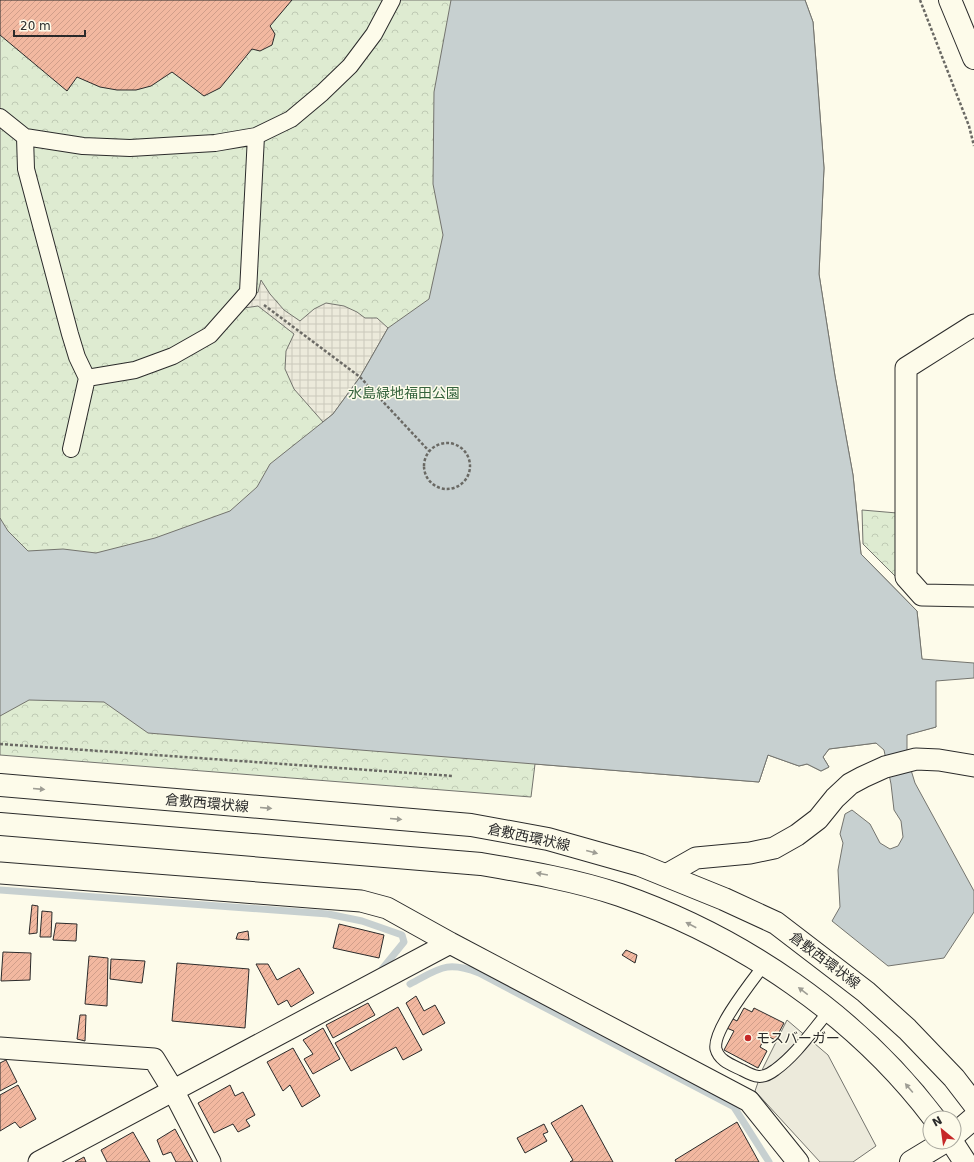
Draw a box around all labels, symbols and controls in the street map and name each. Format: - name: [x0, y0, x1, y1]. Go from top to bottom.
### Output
- scale bar: [14, 12, 85, 38]
- text: 20 m: [20, 19, 51, 33]
- park label: 水島緑地福田公園: [348, 385, 460, 401]
- one-way arrow: [33, 785, 45, 792]
- street label: 倉敷西環状線: [164, 791, 250, 815]
- one-way arrow: [260, 804, 272, 811]
- one-way arrow: [390, 815, 402, 822]
- street label: 倉敷西環状線: [486, 820, 572, 854]
- one-way arrow: [586, 849, 599, 855]
- one-way arrow: [536, 871, 548, 877]
- one-way arrow: [685, 921, 697, 928]
- street label: 倉敷西環状線: [787, 928, 863, 992]
- one-way arrow: [798, 987, 808, 995]
- place label: モスバーガー: [756, 1030, 840, 1046]
- marker: モスバーガー: [743, 1033, 753, 1043]
- one-way arrow: [905, 1082, 914, 1093]
- north arrow: [922, 1110, 962, 1150]
- text: N: [930, 1114, 945, 1130]

